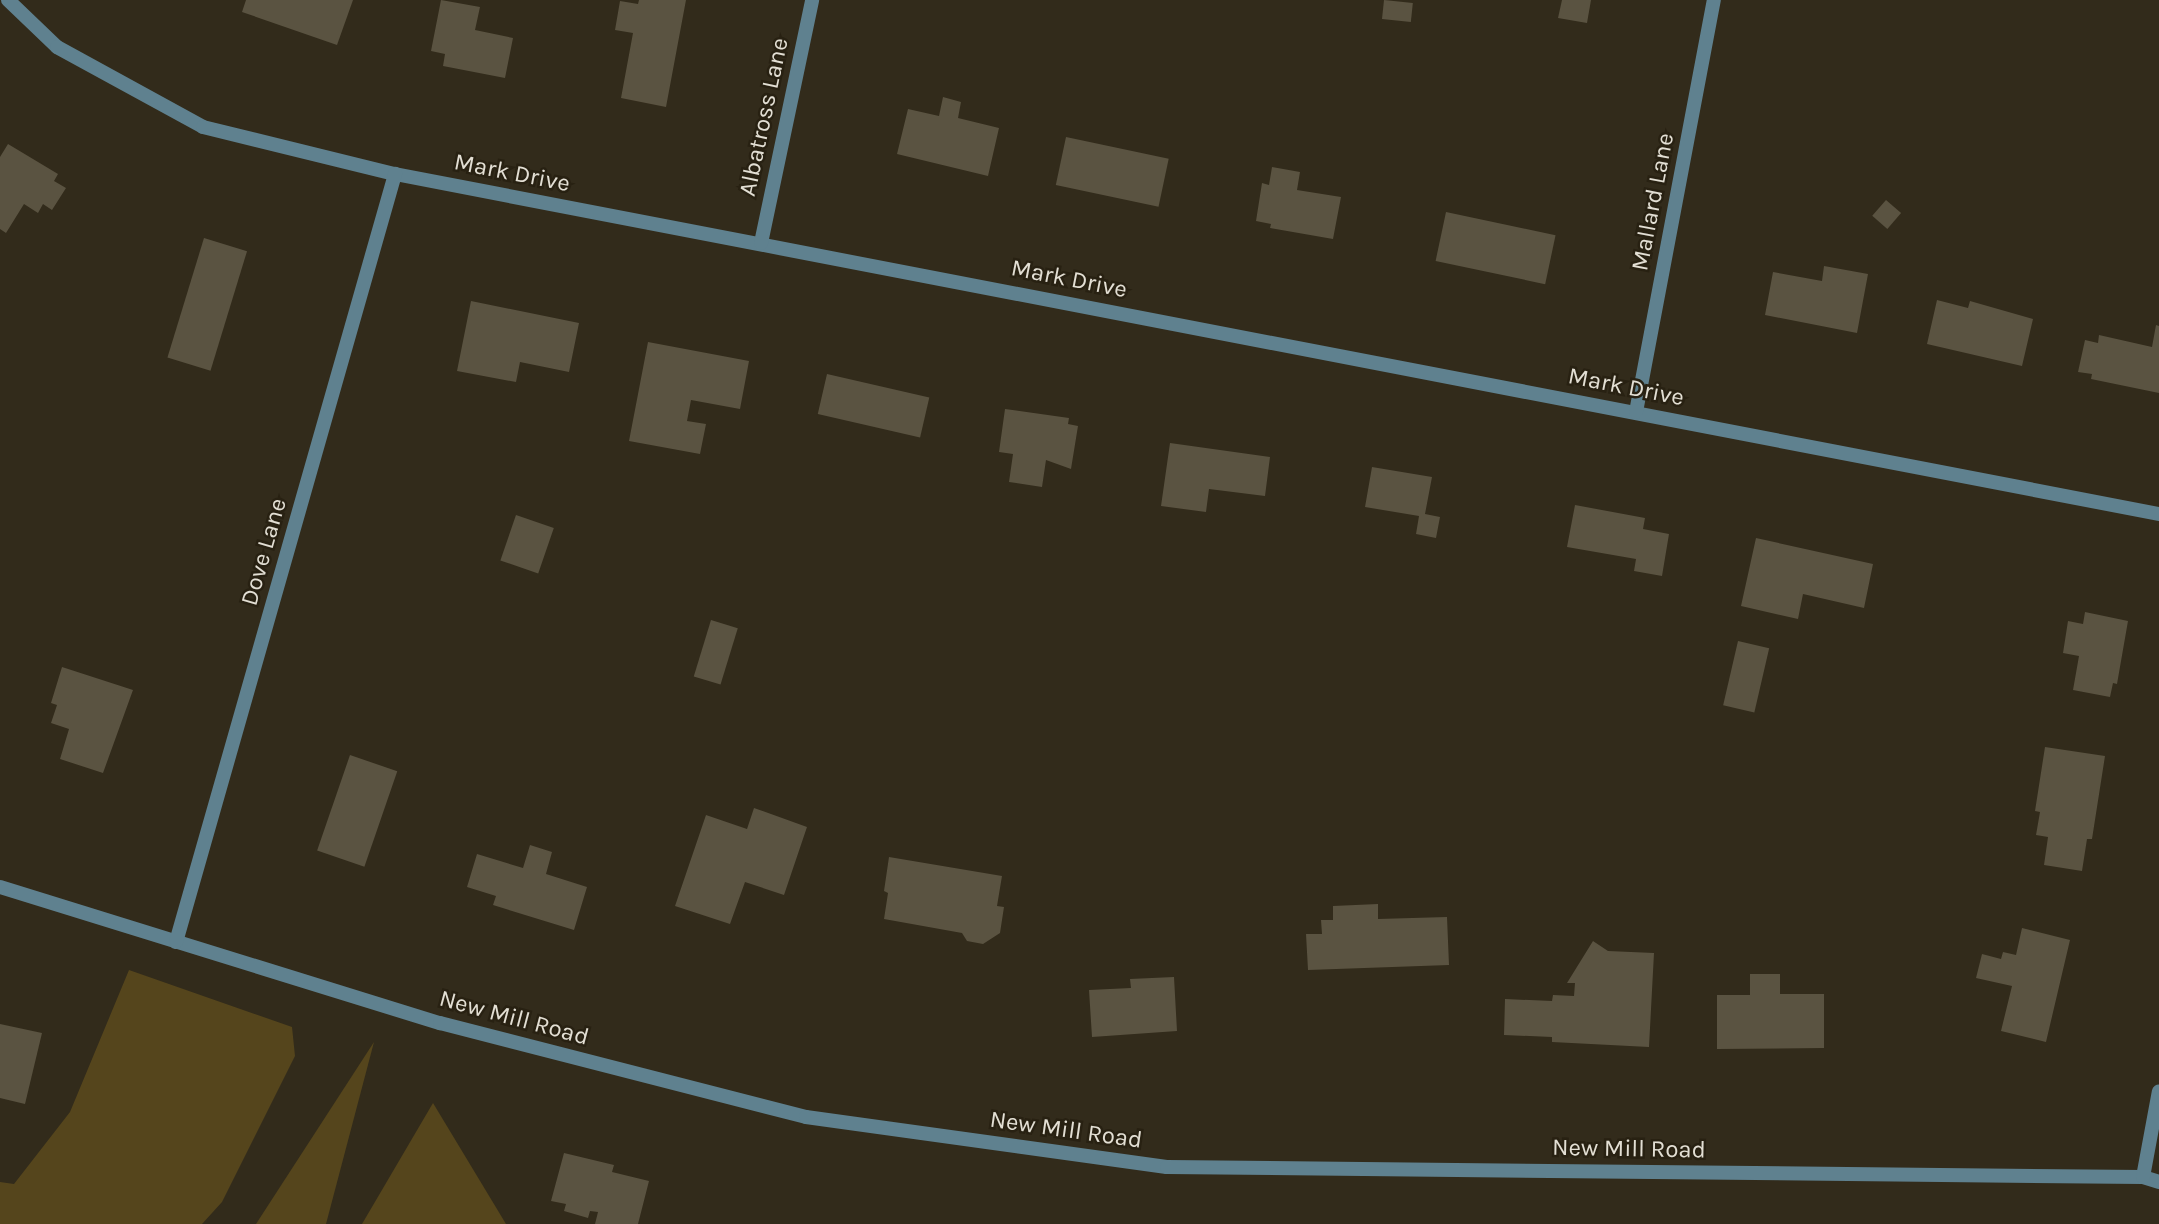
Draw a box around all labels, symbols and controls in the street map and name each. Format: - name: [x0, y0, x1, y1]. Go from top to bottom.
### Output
- street label: Albatross Lane: [733, 35, 795, 199]
- street label: Mallard Lane: [1626, 131, 1680, 273]
- street label: Mark Drive: [452, 148, 572, 198]
- street label: Mark Drive: [1009, 254, 1129, 304]
- street label: Mark Drive: [1566, 362, 1686, 412]
- street label: Dove Lane: [235, 495, 293, 609]
- street label: New Mill Road: [436, 984, 592, 1052]
- street label: New Mill Road: [988, 1105, 1144, 1155]
- street label: New Mill Road: [1552, 1133, 1706, 1165]

